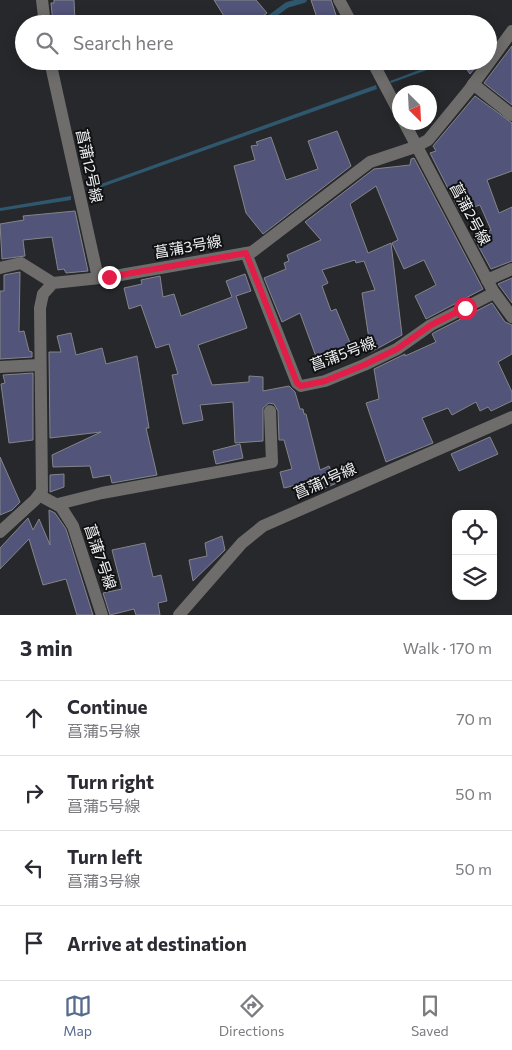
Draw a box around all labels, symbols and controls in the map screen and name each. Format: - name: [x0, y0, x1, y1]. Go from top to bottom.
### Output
- search box: [15, 15, 497, 70]
- icon: search: [33, 29, 61, 57]
- text: Search here: [73, 31, 173, 54]
- north arrow: [392, 85, 437, 130]
- street label: 菖蒲12号線: [73, 127, 107, 204]
- street label: 菖蒲2号線: [447, 179, 495, 248]
- street label: 菖蒲3号線: [153, 231, 223, 261]
- route end: [98, 266, 121, 289]
- route start: [454, 297, 477, 320]
- street label: 菖蒲5号線: [307, 332, 378, 374]
- street label: 菖蒲1号線: [291, 458, 359, 502]
- map controls: [452, 510, 497, 600]
- button: locate: [452, 510, 497, 555]
- street label: 菖蒲7号線: [81, 522, 121, 592]
- button: layers: [452, 555, 497, 600]
- text: 3 min: [20, 635, 73, 660]
- text: Walk · 170 m: [403, 638, 492, 657]
- text: Continue: [67, 695, 147, 718]
- icon: ahead: [20, 704, 48, 732]
- text: 70 m: [456, 709, 492, 728]
- text: 菖蒲5号線: [67, 721, 140, 740]
- text: Turn right: [67, 770, 154, 793]
- icon: right: [20, 779, 48, 807]
- text: 50 m: [455, 784, 492, 803]
- text: 菖蒲5号線: [67, 796, 140, 815]
- text: Turn left: [67, 845, 142, 868]
- icon: left: [20, 854, 48, 882]
- text: 50 m: [455, 859, 492, 878]
- text: 菖蒲3号線: [67, 871, 140, 890]
- icon: arrive: [20, 929, 48, 957]
- text: Arrive at destination: [67, 932, 247, 955]
- tab: Map: [63, 992, 92, 1039]
- tab: Directions: [219, 992, 284, 1039]
- tab: Saved: [411, 992, 449, 1039]

